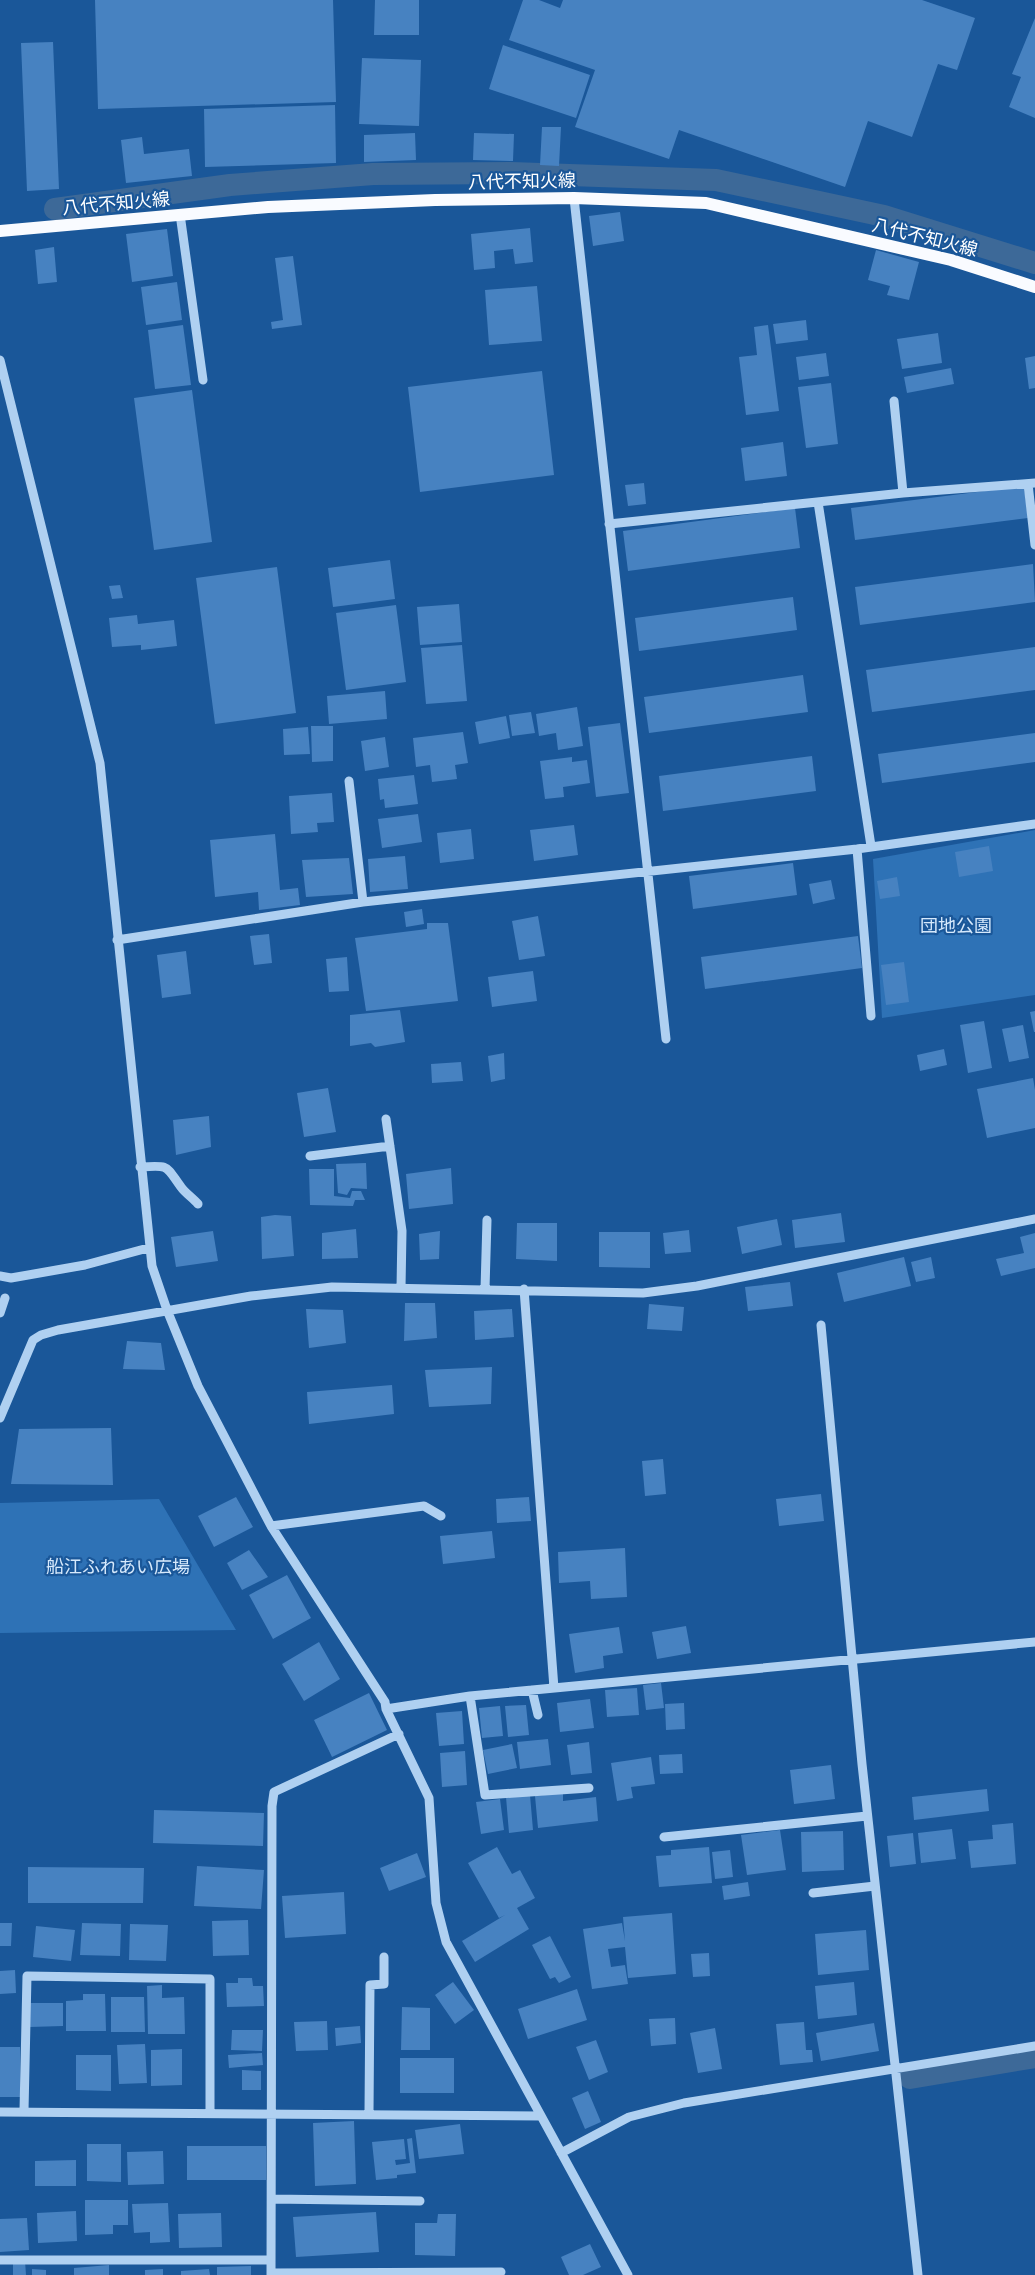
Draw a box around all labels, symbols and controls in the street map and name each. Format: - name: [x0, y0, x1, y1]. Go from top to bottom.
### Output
- street label: 八代不知火線: [468, 168, 576, 194]
- street label: 八代不知火線: [61, 186, 171, 220]
- street label: 八代不知火線: [870, 212, 980, 262]
- park label: 団地公園: [920, 913, 992, 938]
- park label: 船江ふれあい広場: [46, 1554, 190, 1579]

